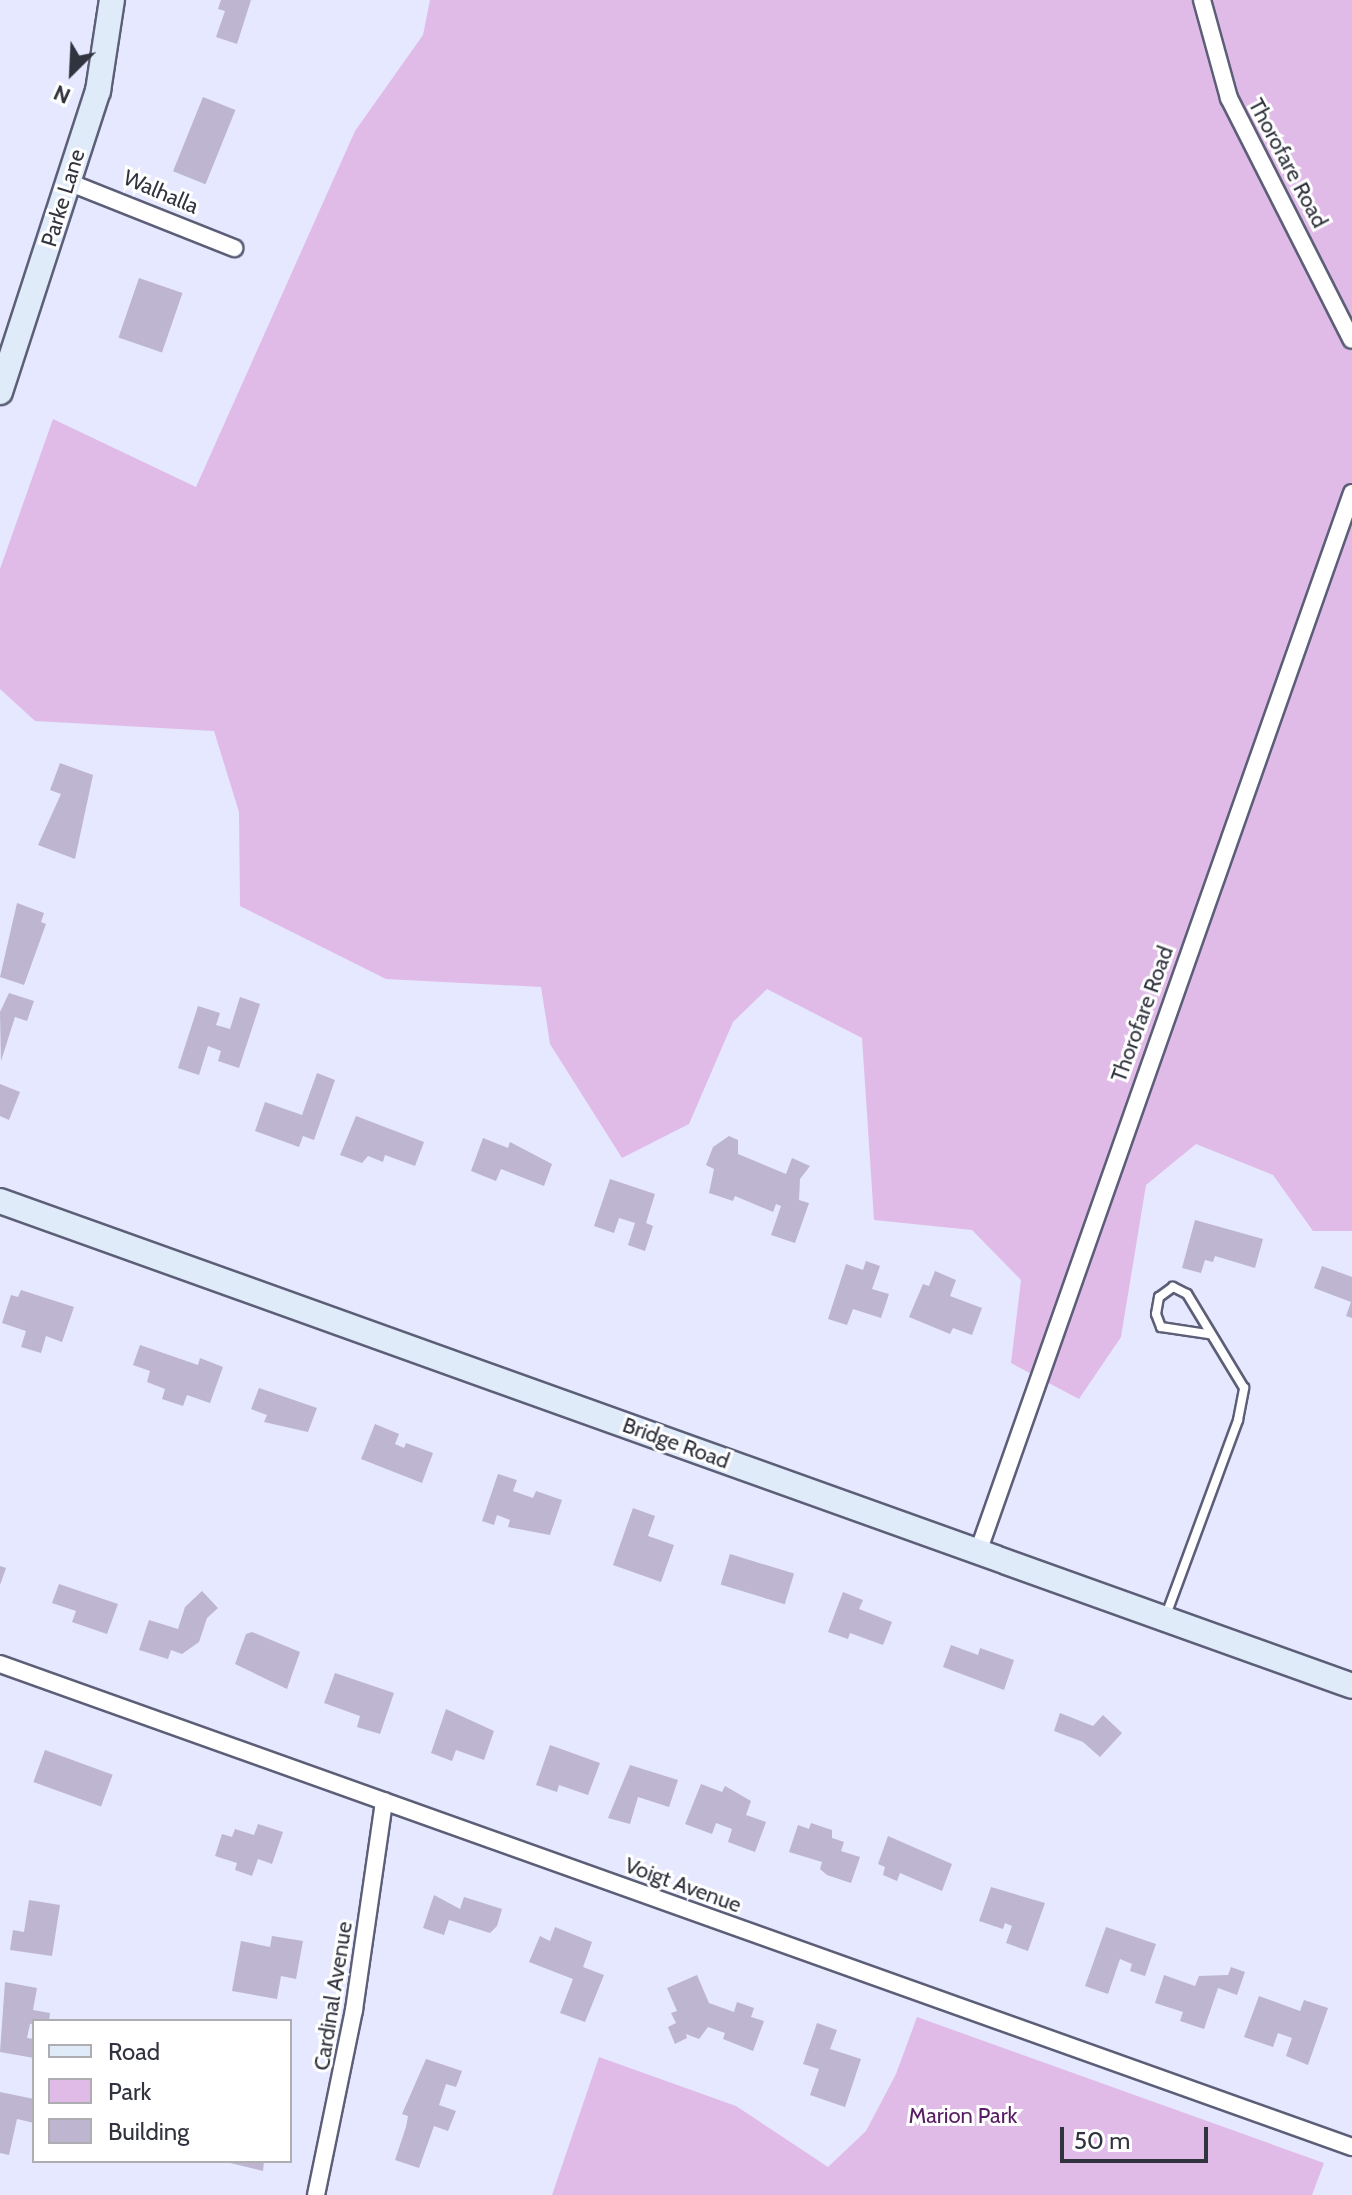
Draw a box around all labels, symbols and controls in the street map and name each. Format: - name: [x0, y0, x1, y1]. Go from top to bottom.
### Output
- north arrow: [32, 32, 112, 112]
- text: N: [49, 79, 75, 110]
- street label: Thorofare Road: [1243, 94, 1333, 232]
- street label: Parke Lane: [36, 146, 90, 250]
- street label: Walhalla: [119, 164, 203, 220]
- street label: Thorofare Road: [1105, 942, 1179, 1086]
- street label: Bridge Road: [619, 1411, 733, 1475]
- street label: Voigt Avenue: [621, 1852, 745, 1918]
- street label: Cardinal Avenue: [308, 1920, 358, 2072]
- legend: [32, 2019, 292, 2163]
- text: Road: [108, 2037, 160, 2066]
- text: Park: [108, 2077, 151, 2106]
- park label: Marion Park: [909, 2103, 1017, 2129]
- scale bar: [1064, 2111, 1212, 2161]
- text: Building: [108, 2117, 189, 2146]
- text: 50 m: [1074, 2126, 1130, 2155]

